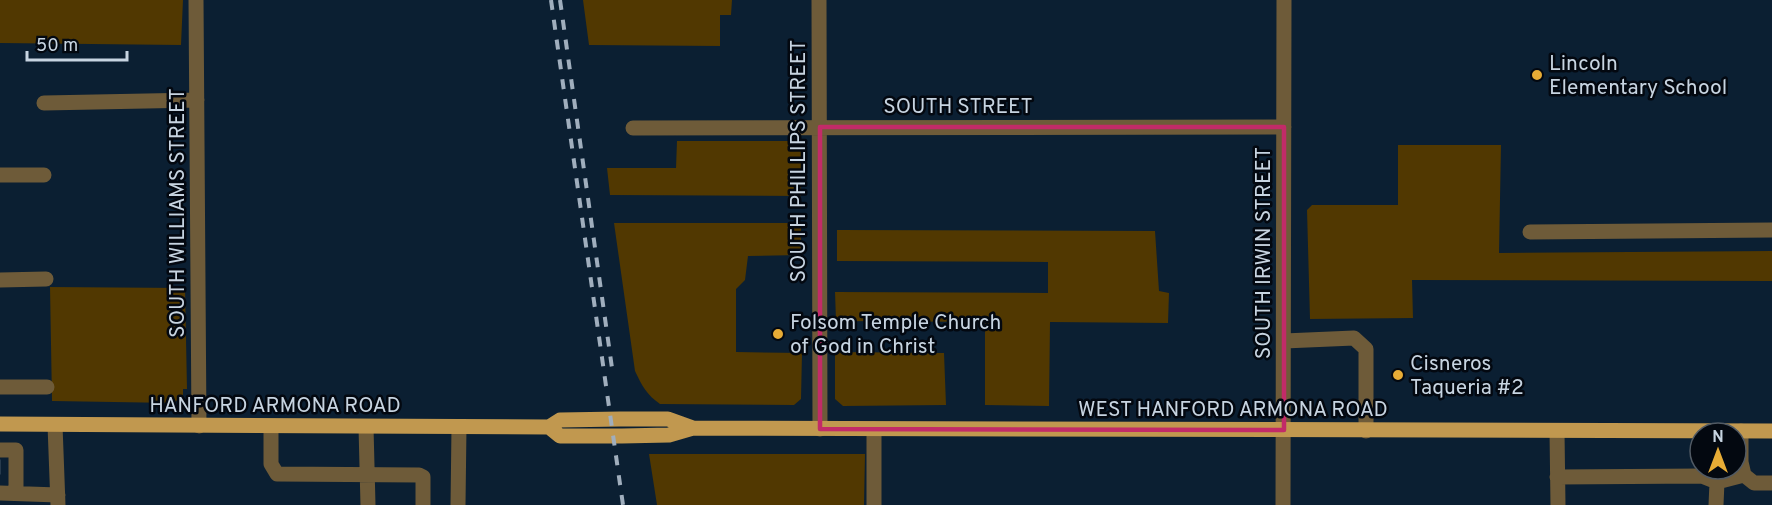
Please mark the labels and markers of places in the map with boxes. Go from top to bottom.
place label: Lincoln Elementary School [1549,51,1727,102]
marker: Lincoln Elementary School [1530,68,1544,82]
place label: Folsom Temple Church of God in Christ [790,310,1001,361]
marker: Folsom Temple Church of God in Christ [771,327,785,341]
place label: Cisneros Taqueria #2 [1410,351,1524,402]
marker: Cisneros Taqueria #2 [1391,368,1405,382]

